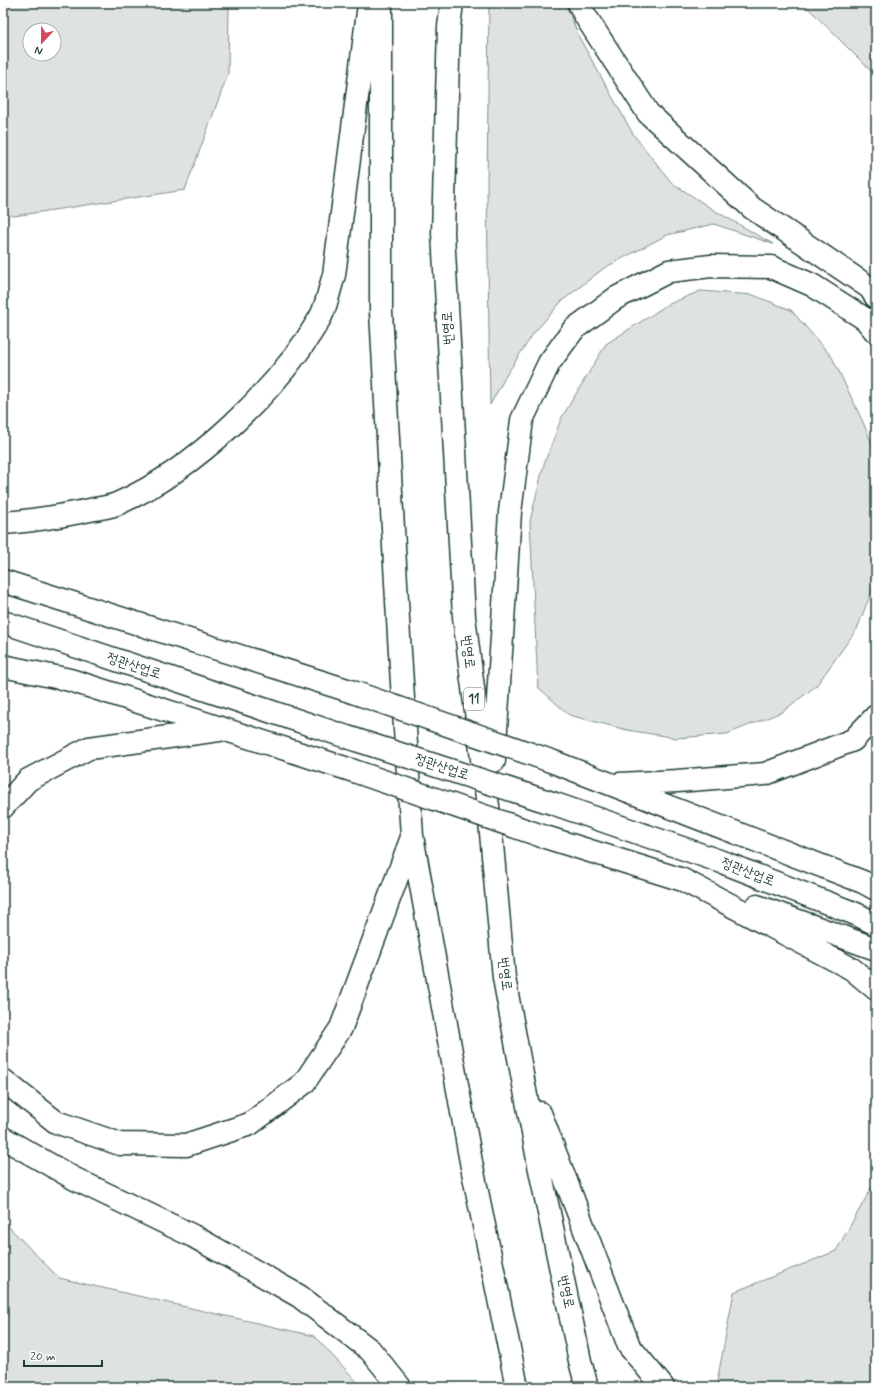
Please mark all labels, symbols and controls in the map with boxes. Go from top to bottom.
north arrow [22,22,62,62]
text: N [33,42,45,58]
street label: 번영로 [438,311,458,345]
street label: 번영로 [457,634,479,670]
street label: 정관산업로 [104,649,164,683]
road number: 11 [464,688,484,710]
street label: 정관산업로 [412,750,472,784]
street label: 정관산업로 [718,854,778,890]
street label: 번영로 [494,956,516,992]
street label: 번영로 [554,1274,578,1310]
scale bar [24,1342,102,1368]
text: 20 m [30,1349,56,1365]

